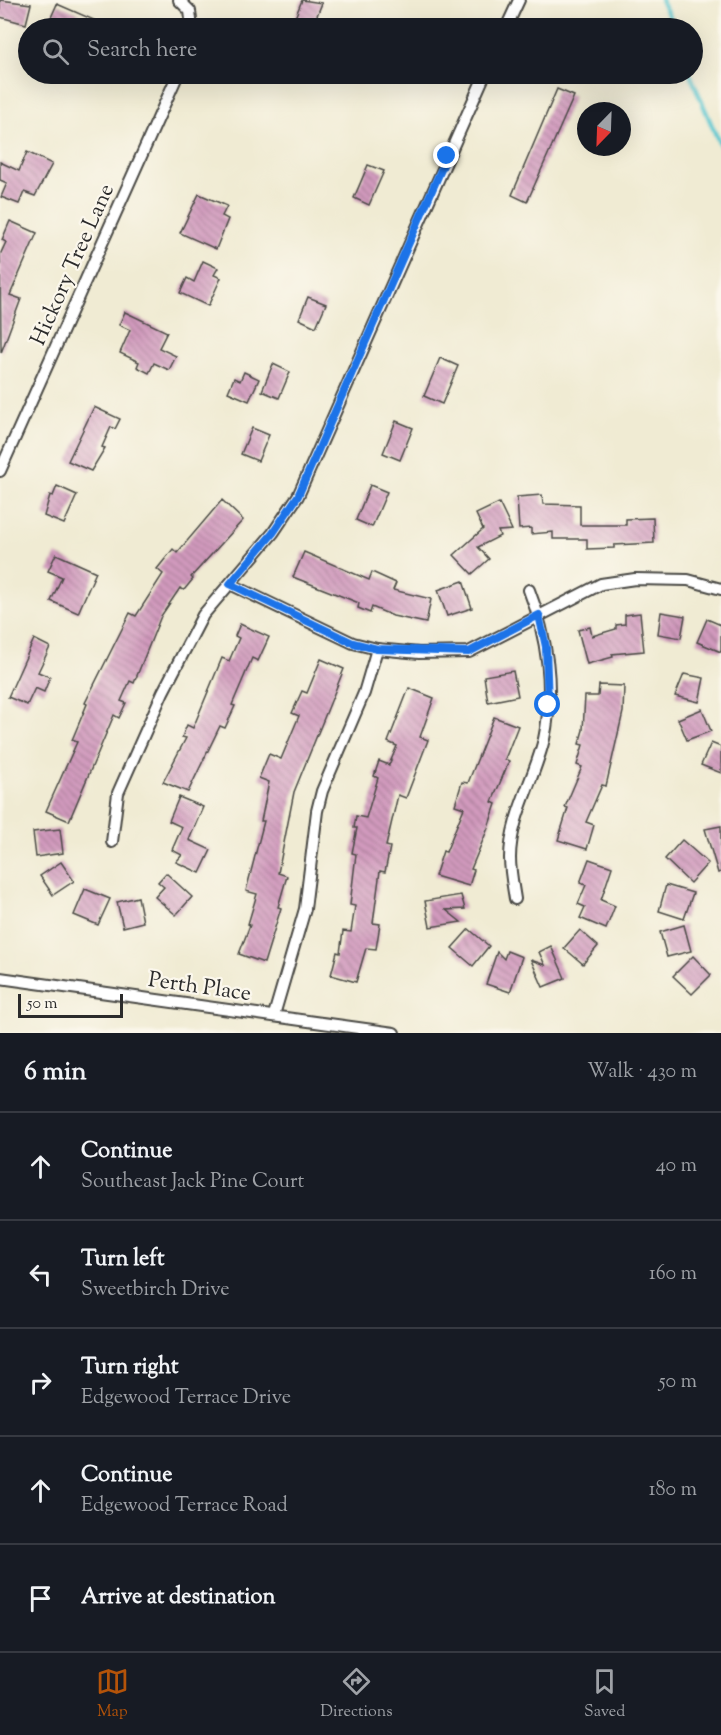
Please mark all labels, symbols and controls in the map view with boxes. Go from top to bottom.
search box [18,18,703,84]
icon: search [39,35,72,68]
text: Search here [87,35,197,67]
north arrow [577,102,631,156]
route end [433,142,459,168]
street label: Hickory Tree Lane [24,179,124,351]
route start [534,691,560,717]
street label: Perth Place [146,965,253,1011]
scale bar [18,991,123,1019]
text: 50 m [27,993,58,1016]
text: 6 min [24,1054,87,1091]
text: Walk · 430 m [587,1058,697,1087]
text: Continue [81,1136,172,1168]
icon: ahead [24,1150,57,1183]
text: 40 m [656,1152,697,1181]
text: Southeast Jack Pine Court [81,1168,304,1197]
text: Turn left [81,1244,164,1276]
icon: left [24,1258,57,1291]
text: 160 m [649,1260,697,1289]
text: Sweetbirch Drive [81,1276,230,1305]
text: Turn right [81,1352,178,1384]
icon: right [24,1366,57,1399]
text: 50 m [659,1368,697,1397]
text: Edgewood Terrace Drive [81,1384,291,1413]
text: Continue [81,1460,172,1492]
icon: ahead [24,1474,57,1507]
text: 180 m [649,1476,697,1505]
text: Edgewood Terrace Road [81,1492,288,1521]
icon: arrive [24,1582,57,1615]
text: Arrive at destination [81,1582,276,1614]
tab: Map [96,1665,129,1724]
tab: Directions [320,1665,393,1724]
tab: Saved [584,1665,625,1724]

